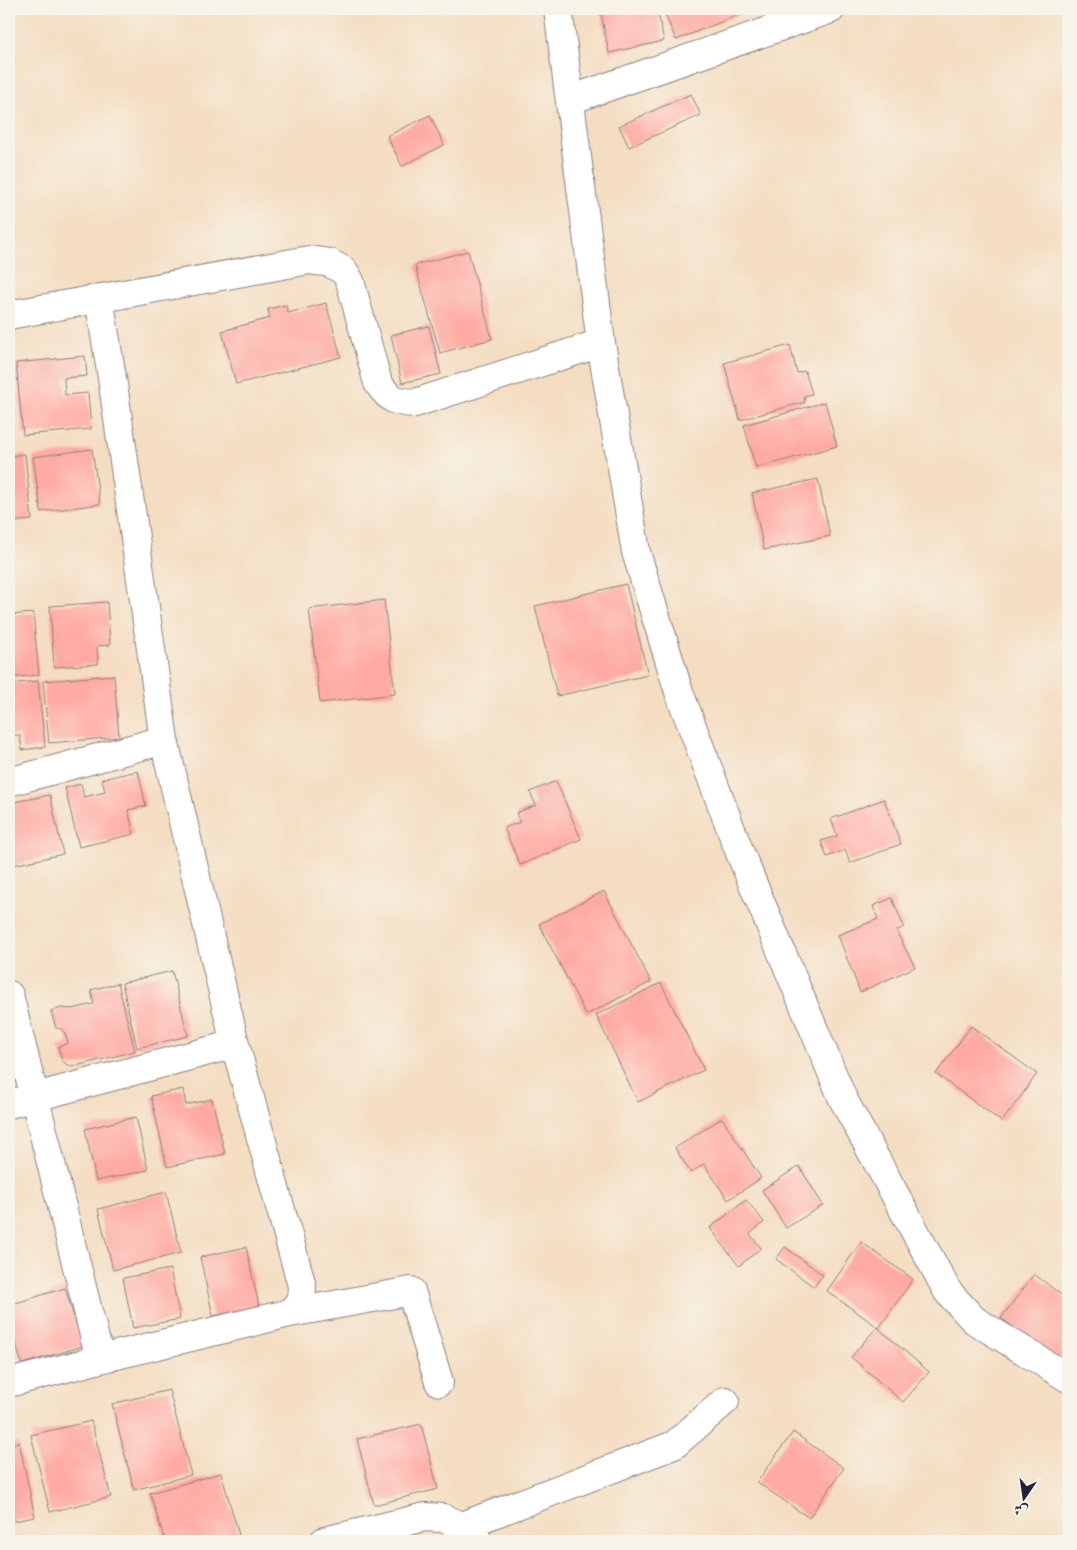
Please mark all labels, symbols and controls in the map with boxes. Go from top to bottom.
north arrow [1000,1472,1050,1522]
text: ش [1012,1500,1030,1521]

